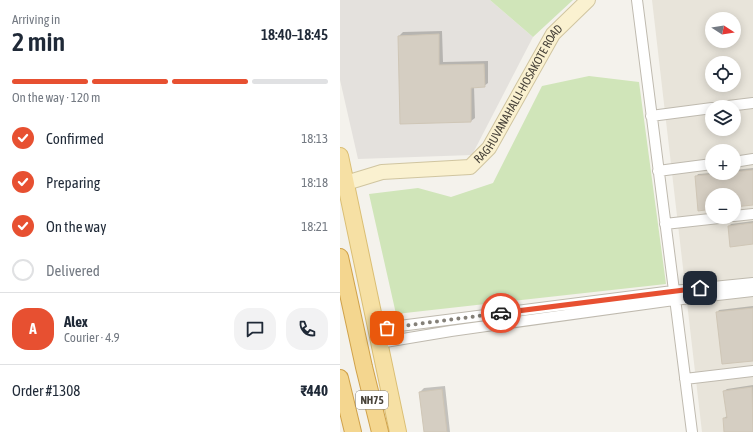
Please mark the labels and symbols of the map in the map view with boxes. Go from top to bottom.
north arrow [705,12,741,48]
street label: RAGHUVANAHALLI-HOSAKOTE ROAD [471,21,566,166]
pin [683,271,717,305]
courier [481,293,521,333]
pin [370,311,404,345]
road number: NH75 [356,391,388,409]

